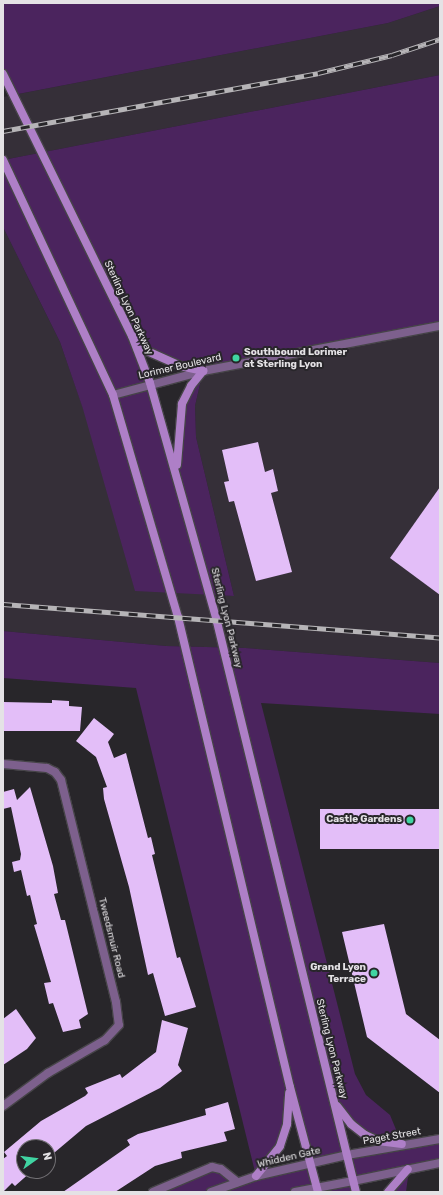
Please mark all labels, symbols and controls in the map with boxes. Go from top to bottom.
street label: Sterling Lyon Parkway [101,259,155,357]
place label: Southbound Lorimer at Sterling Lyon [244,346,347,370]
street label: Lorimer Boulevard [137,352,223,382]
marker: Southbound Lorimer at Sterling Lyon [231,353,241,363]
street label: Sterling Lyon Parkway [208,567,244,669]
place label: Castle Gardens [326,814,402,826]
marker: Castle Gardens [405,815,415,825]
street label: Tweedsmuir Road [95,897,127,979]
place label: Grand Lyon Terrace [310,961,366,984]
marker: Grand Lyon Terrace [369,968,379,978]
street label: Sterling Lyon Parkway [313,998,349,1100]
street label: Paget Street [362,1126,422,1148]
north arrow [16,1139,56,1179]
street label: Whidden Gate [256,1145,322,1171]
text: N [40,1151,54,1162]

